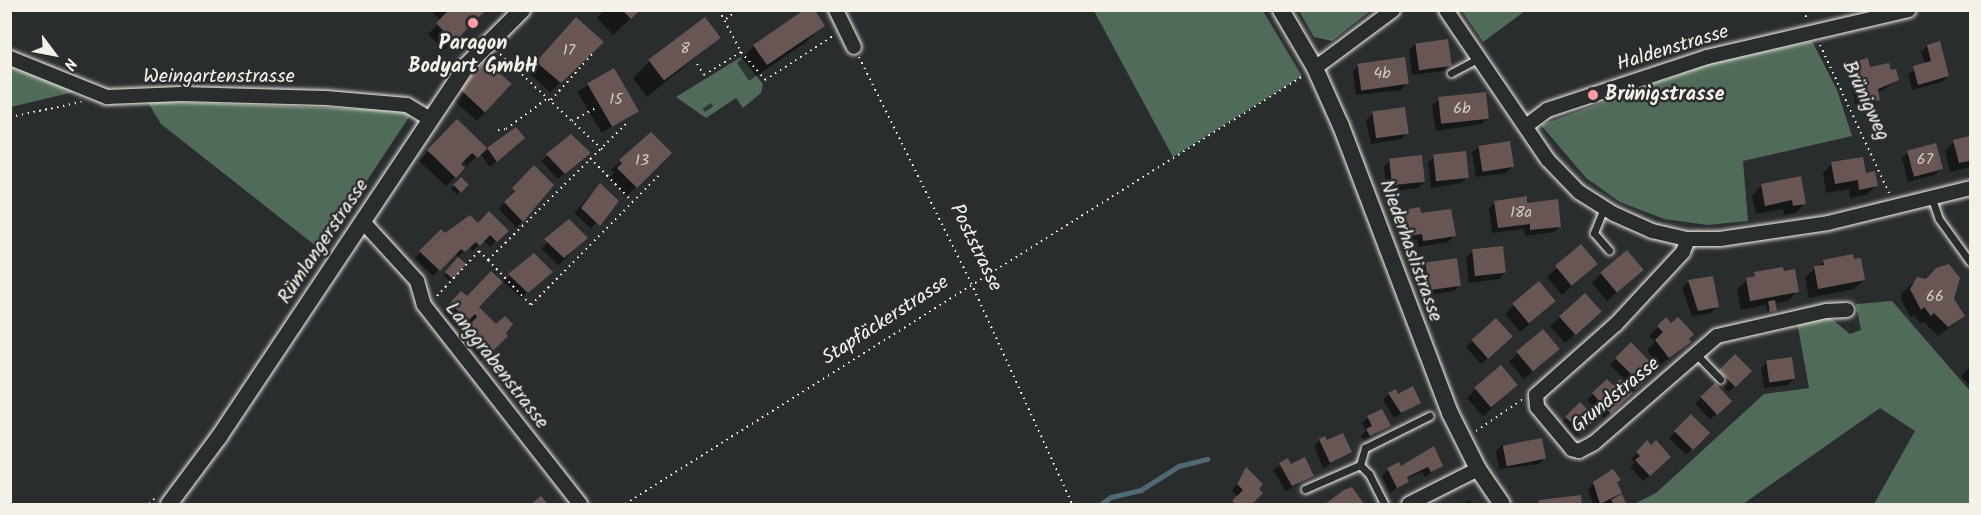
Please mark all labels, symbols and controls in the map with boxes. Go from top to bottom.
marker: Paragon Bodyart GmbH [466,16,480,30]
street label: Haldenstrasse [1614,21,1732,77]
north arrow [24,24,84,84]
place label: Paragon Bodyart GmbH [408,33,538,80]
house number: 8 [680,39,690,59]
house number: 17 [563,41,575,61]
text: N [56,53,83,75]
street label: Brünigweg [1836,57,1894,145]
house number: 4b [1373,64,1391,84]
street label: Weingartenstrasse [143,65,295,89]
place label: Brünigstrasse [1605,83,1724,107]
marker: Brünigstrasse [1586,88,1600,102]
house number: 15 [609,90,623,110]
house number: 6b [1453,99,1471,119]
house number: 67 [1917,150,1933,170]
house number: 13 [635,151,649,171]
street label: Rümlangerstrasse [273,175,375,309]
street label: Niederhaslistrasse [1373,177,1447,325]
street label: Poststrasse [944,200,1006,296]
house number: 18a [1510,203,1532,223]
street label: Stapfäckerstrasse [818,271,954,371]
house number: 66 [1926,287,1944,307]
street label: Langgrabenstrasse [439,298,553,434]
street label: Grundstrasse [1567,353,1665,439]

